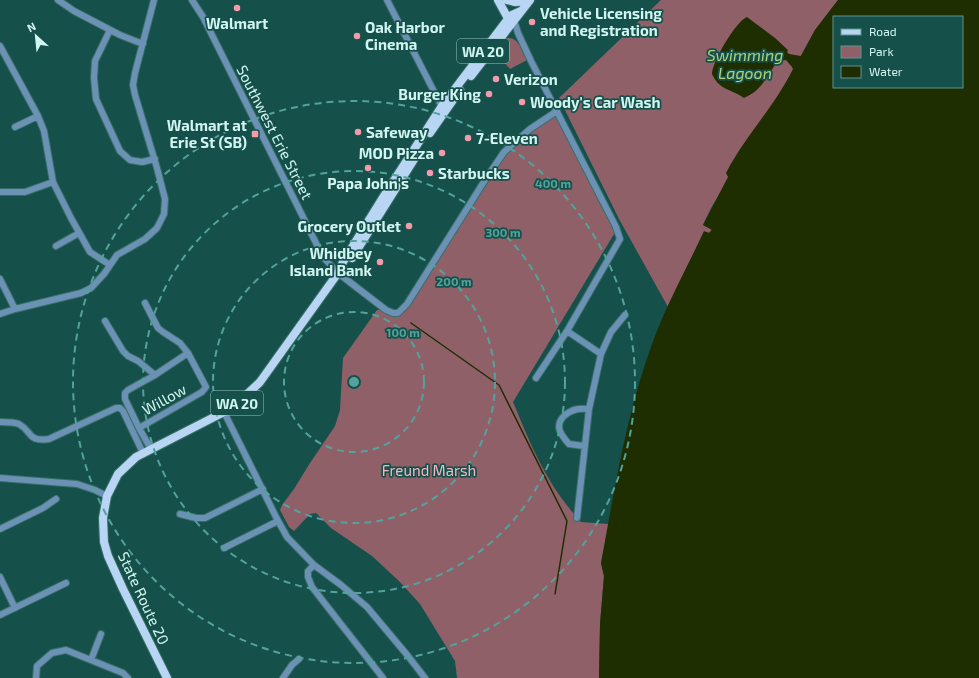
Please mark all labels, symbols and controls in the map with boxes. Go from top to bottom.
marker: Walmart [232,3,242,13]
place label: Vehicle Licensing and Registration [540,4,662,39]
place label: Walmart [206,14,268,32]
north arrow [16,16,56,56]
legend [833,16,963,88]
marker: Vehicle Licensing and Registration [527,17,537,27]
place label: Oak Harbor Cinema [365,18,446,53]
text: N [25,19,38,34]
text: Road [869,24,897,38]
marker: Oak Harbor Cinema [352,31,362,41]
road number: WA 20 [457,39,509,63]
text: Park [869,44,894,58]
water label: Swimming Lagoon [707,45,783,82]
street label: Southwest Erie Street [233,62,317,202]
text: Water [869,64,903,78]
place label: Verizon [504,70,558,88]
marker: Verizon [491,74,501,84]
place label: Burger King [398,85,481,103]
marker: Burger King [484,89,494,99]
place label: Woody's Car Wash [530,93,661,112]
marker: Woody's Car Wash [517,97,527,107]
place label: Walmart at Erie St (SB) [167,116,247,151]
place label: Safeway [366,123,428,142]
marker: Safeway [353,127,363,137]
marker: Walmart at Erie St (SB) [250,129,260,139]
place label: 7-Eleven [476,129,538,147]
marker: 7-Eleven [463,133,473,143]
place label: MOD Pizza [359,144,434,162]
marker: MOD Pizza [437,148,447,158]
marker: Papa John's [363,163,373,173]
place label: Starbucks [438,164,510,182]
marker: Starbucks [425,168,435,178]
place label: Papa John's [327,174,409,192]
text: 400 m [535,176,571,190]
place label: Grocery Outlet [297,217,401,236]
marker: Grocery Outlet [404,221,414,231]
text: 300 m [485,225,521,239]
place label: Whidbey Island Bank [289,244,373,279]
marker: Whidbey Island Bank [375,257,385,267]
text: 200 m [436,274,472,288]
text: 100 m [386,325,420,339]
centre of rings [347,375,361,389]
street label: Willow [139,380,189,418]
road number: WA 20 [211,391,263,415]
park label: Freund Marsh [382,461,476,479]
street label: State Route 20 [115,549,173,647]

